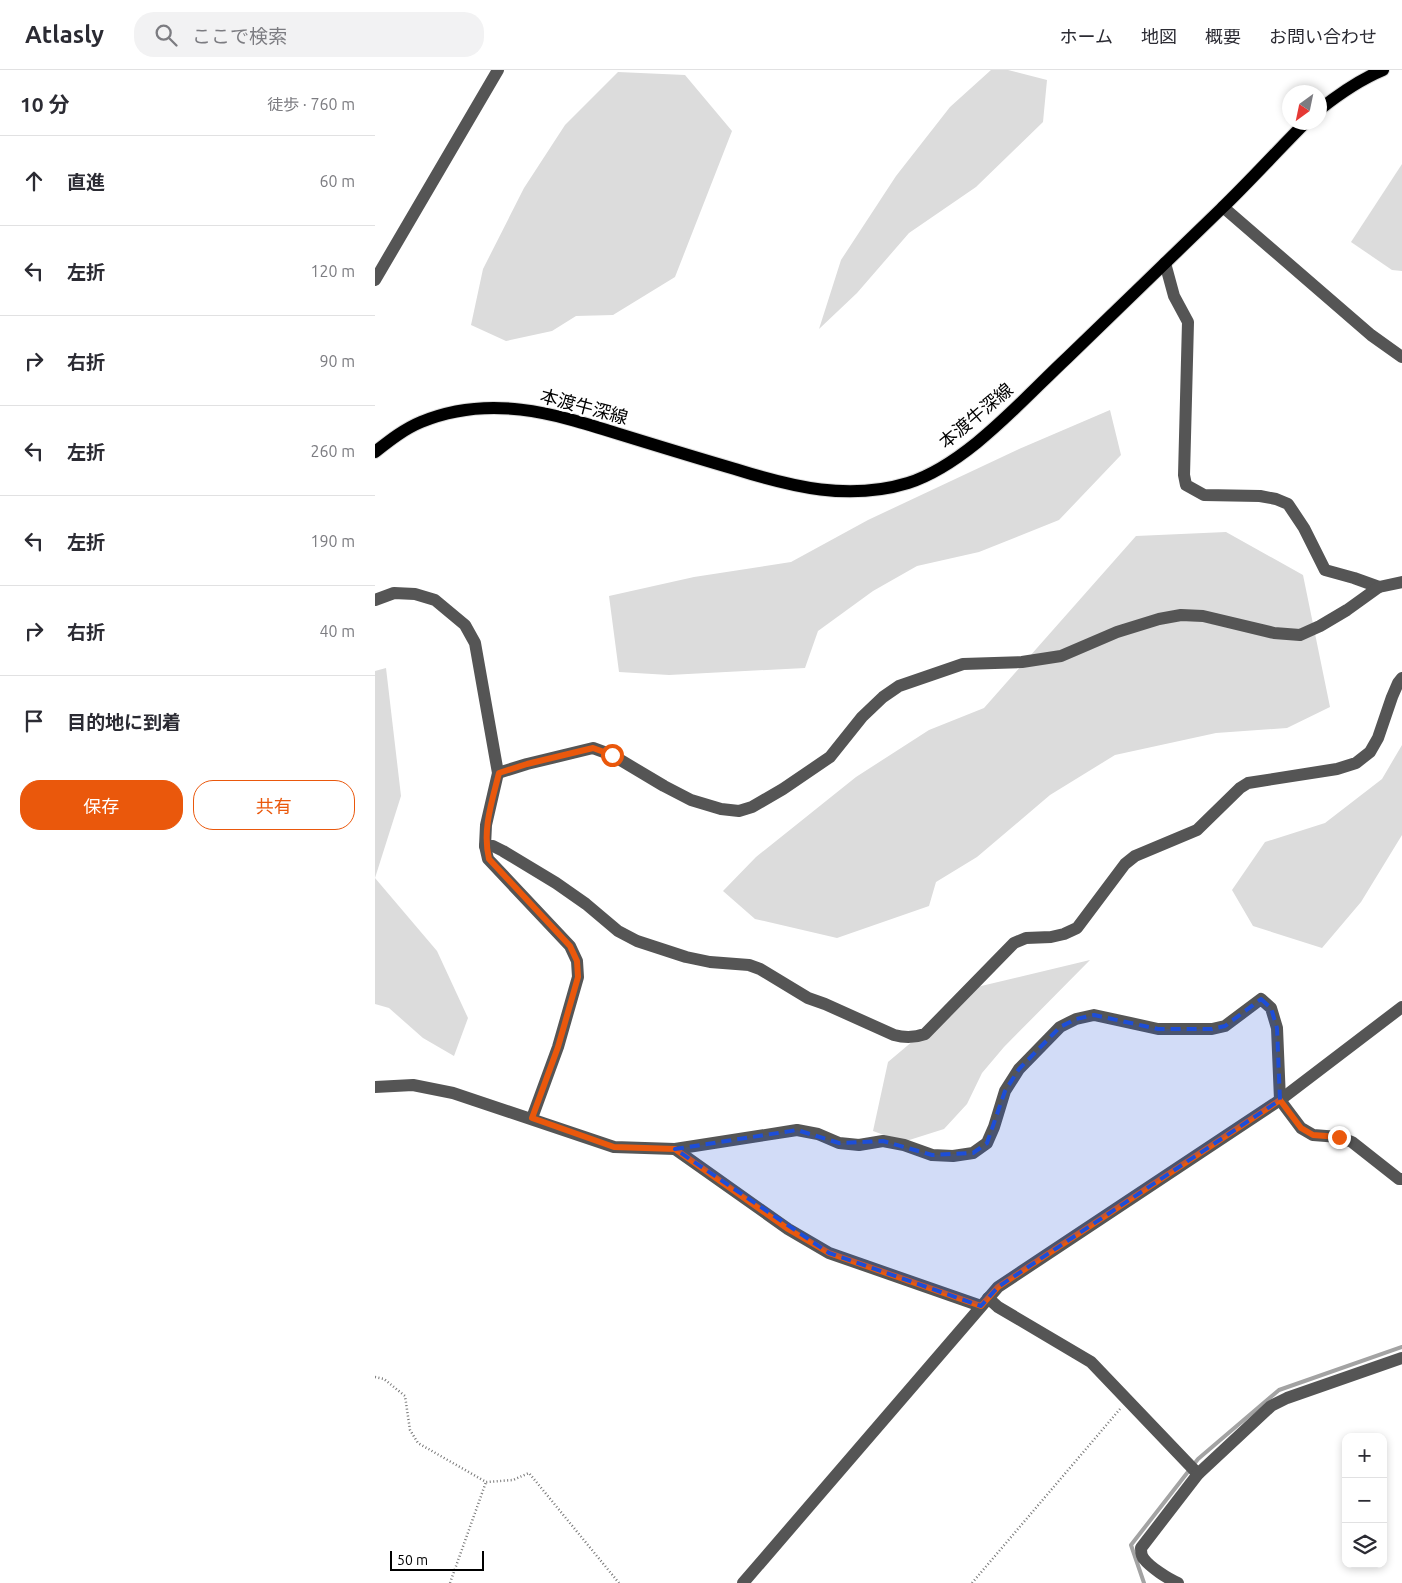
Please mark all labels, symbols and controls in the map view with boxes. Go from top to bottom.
search box [134,12,484,57]
text: Atlasly [25,21,104,48]
icon: search [152,21,180,49]
text: ここで検索 [192,25,287,47]
text: ホーム [1060,26,1113,46]
text: 地図 [1141,26,1177,46]
text: 概要 [1205,26,1241,46]
text: お問い合わせ [1269,26,1377,46]
north arrow [1282,85,1327,130]
text: 10 分 [20,92,70,116]
text: 徒歩 · 760 m [267,95,355,113]
icon: ahead [20,167,48,195]
text: 直進 [67,171,105,193]
text: 60 m [319,172,355,190]
icon: left [20,257,48,285]
text: 左折 [67,261,105,283]
text: 120 m [310,262,355,280]
icon: right [20,347,48,375]
text: 右折 [67,351,105,373]
text: 90 m [319,352,355,370]
street label: 本渡牛深線 [934,379,1016,452]
street label: 本渡牛深線 [538,385,630,427]
icon: left [20,437,48,465]
text: 左折 [67,441,105,463]
text: 260 m [310,442,355,460]
icon: left [20,527,48,555]
text: 左折 [67,531,105,553]
text: 190 m [310,532,355,550]
icon: right [20,617,48,645]
text: 右折 [67,621,105,643]
text: 40 m [319,622,355,640]
icon: arrive [20,707,48,735]
text: 目的地に到着 [67,711,181,733]
route start [601,744,624,767]
button: 保存 [20,780,183,830]
button: 共有 [193,780,355,830]
route end [1328,1126,1351,1149]
map controls [1342,1433,1387,1568]
button: + [1342,1433,1387,1478]
button: − [1342,1478,1387,1523]
button: layers [1342,1523,1387,1568]
scale bar [390,1548,484,1571]
text: 50 m [397,1552,428,1568]

